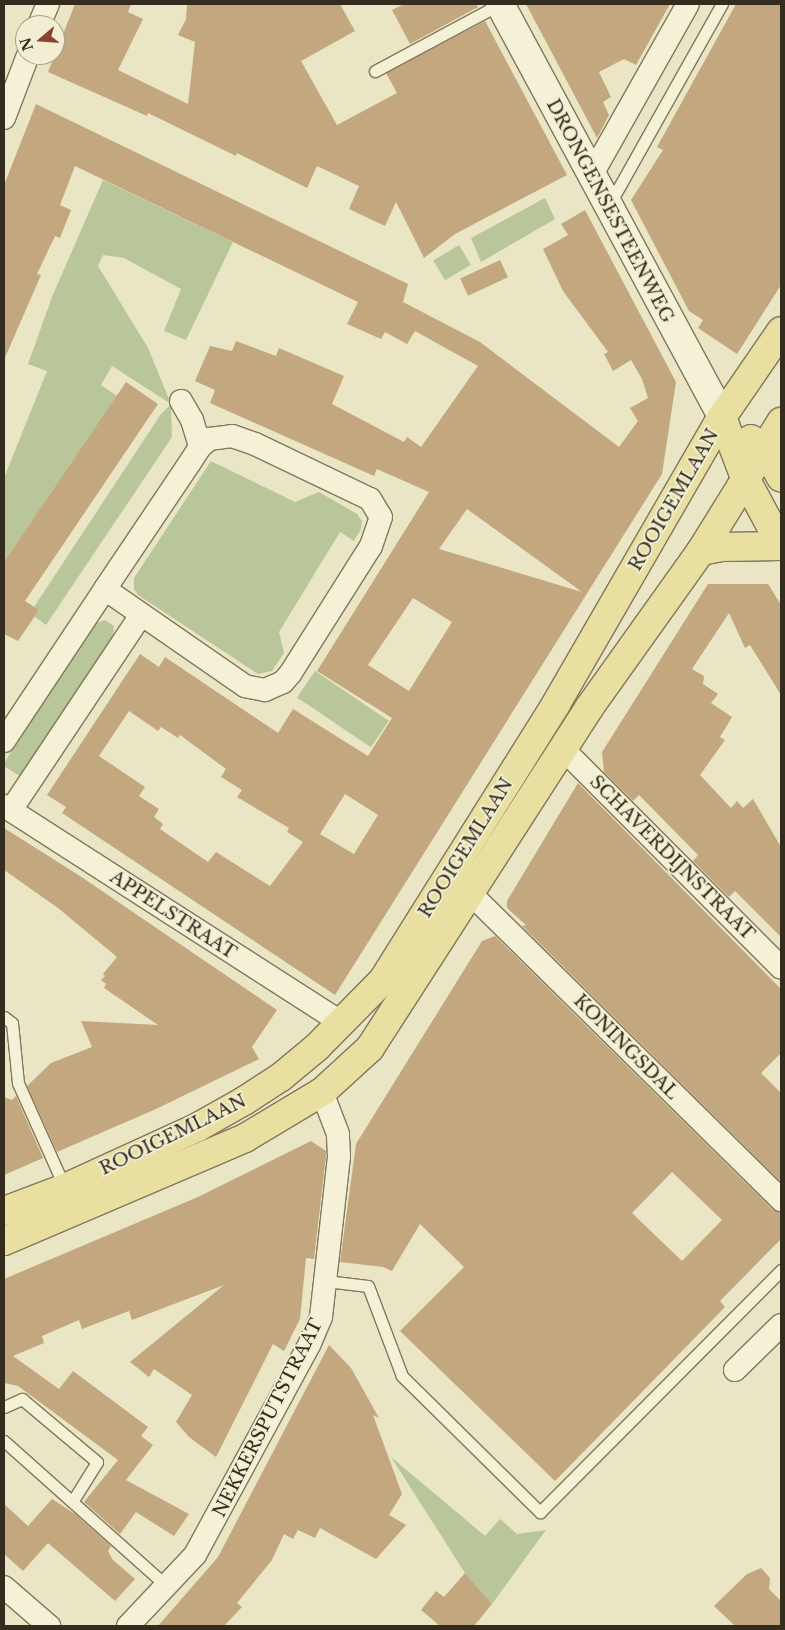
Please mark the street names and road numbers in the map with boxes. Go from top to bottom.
street label: DRONGENSESTEENWEG [542,96,678,326]
street label: ROOIGEMLAAN [625,425,723,575]
street label: SCHAVERDIJNSTRAAT [585,771,759,945]
street label: ROOIGEMLAAN [414,774,518,922]
street label: APPELSTRAAT [106,866,240,964]
street label: KONINGSDAL [569,990,683,1104]
street label: ROOIGEMLAAN [96,1090,250,1180]
street label: NEKKERSPUTSTRAAT [209,1315,327,1521]

